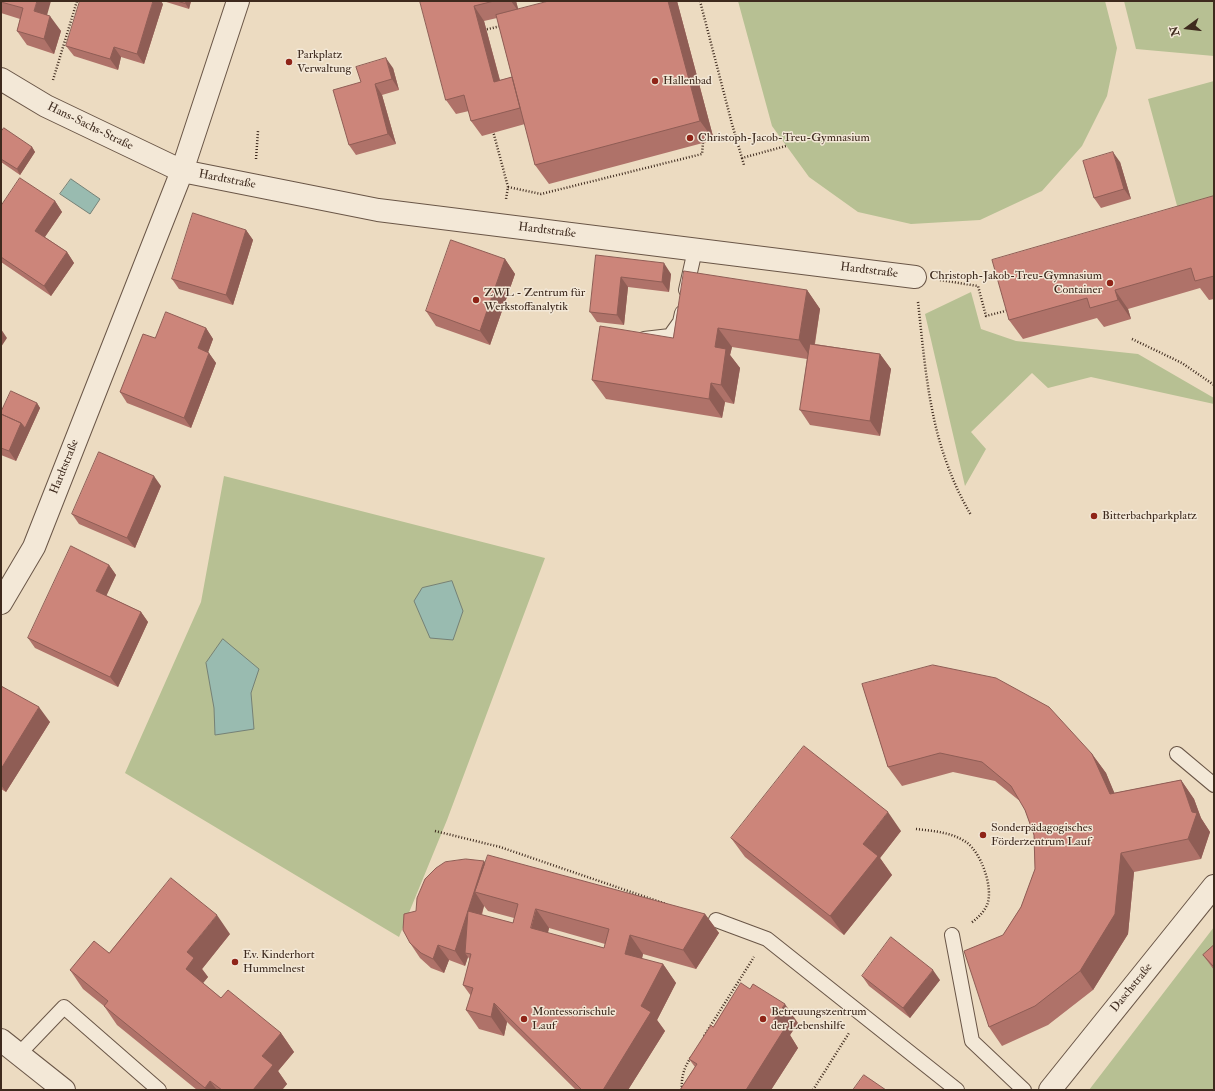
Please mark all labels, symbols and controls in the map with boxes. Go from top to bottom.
north arrow [1167,8,1207,48]
text: N [1167,25,1182,38]
place label: Parkplatz Verwaltung [297,48,351,76]
marker: Parkplatz Verwaltung [284,57,294,67]
place label: Hallenbad [663,74,712,88]
marker: Hallenbad [650,76,660,86]
street label: Hans-Sachs-Straße [45,100,135,154]
place label: Christoph-Jacob-Treu-Gymnasium [698,131,870,145]
marker: Christoph-Jacob-Treu-Gymnasium [685,133,695,143]
street label: Hardtstraße [197,167,257,193]
street label: Hardtstraße [517,220,577,242]
street label: Hardtstraße [839,260,899,282]
place label: Christoph-Jakob-Treu-Gymnasium Container [929,269,1102,297]
marker: Christoph-Jakob-Treu-Gymnasium Container [1105,278,1115,288]
place label: ZWL - Zentrum für Werkstoffanalytik [484,286,585,314]
marker: ZWL - Zentrum für Werkstoffanalytik [471,295,481,305]
street label: Hardtstraße [47,437,83,497]
place label: Bitterbachparkplatz [1102,509,1197,523]
marker: Bitterbachparkplatz [1089,511,1099,521]
place label: Sonderpädagogisches Förderzentrum Lauf [991,821,1092,849]
marker: Sonderpädagogisches Förderzentrum Lauf [978,830,988,840]
place label: Ev. Kinderhort Hummelnest [243,948,315,976]
marker: Ev. Kinderhort Hummelnest [230,957,240,967]
street label: Daschstraße [1108,961,1156,1015]
place label: Montessorischule Lauf [532,1005,615,1033]
place label: Betreuungszentrum der Lebenshilfe [771,1005,867,1033]
marker: Montessorischule Lauf [519,1014,529,1024]
marker: Betreuungszentrum der Lebenshilfe [758,1014,768,1024]

